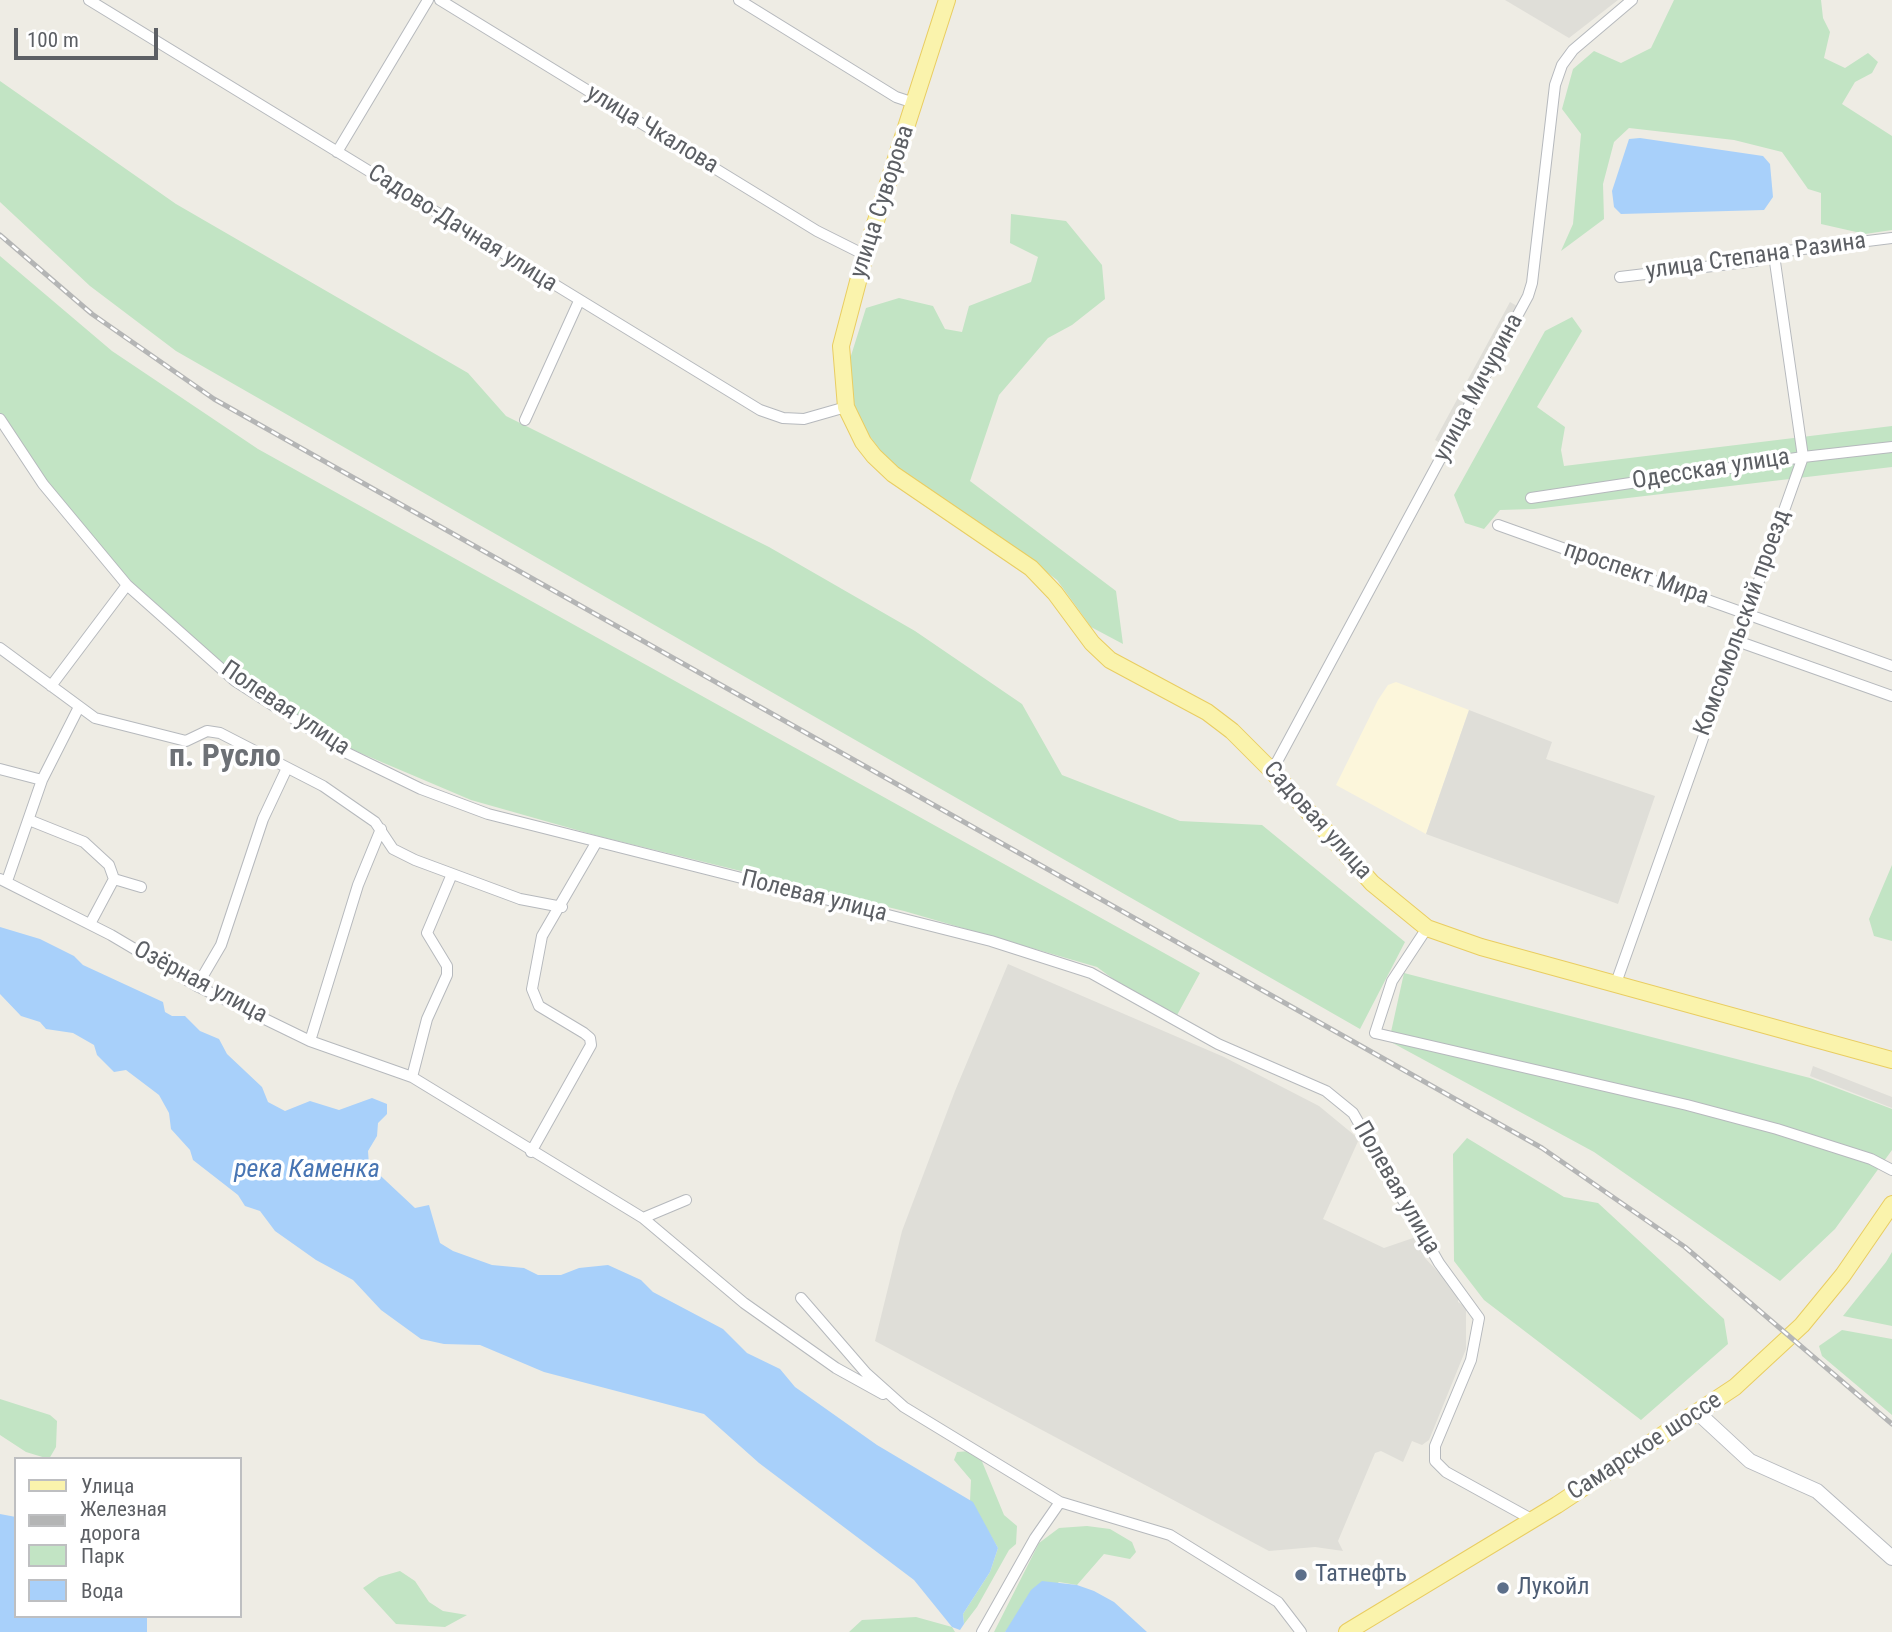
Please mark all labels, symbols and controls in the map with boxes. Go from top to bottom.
scale bar [18,14,161,58]
text: 100 m [27,28,79,52]
street label: улица Чкалова [581,79,723,181]
street label: улица Суворова [845,122,921,282]
street label: Садово-Дачная улица [362,159,562,299]
street label: улица Степана Разина [1644,227,1868,287]
street label: улица Мичурина [1428,309,1530,467]
street label: Одесская улица [1630,443,1792,497]
street label: Комсомольский проезд [1689,506,1797,740]
street label: проспект Мира [1560,536,1712,612]
street label: Полевая улица [215,655,355,763]
district label: п. Русло [169,739,281,777]
street label: Садовая улица [1257,756,1377,886]
street label: Полевая улица [738,865,890,929]
street label: Озёрная улица [128,936,272,1030]
street label: Полевая улица [1346,1116,1446,1260]
water label: река Каменка [234,1154,380,1186]
street label: Самарское шоссе [1563,1387,1727,1507]
legend [14,1457,242,1618]
text: Улица [81,1474,134,1498]
text: Железная дорога [80,1497,167,1545]
text: Парк [81,1544,125,1568]
place label: Татнефть [1315,1561,1407,1589]
marker: Татнефть [1293,1567,1309,1583]
place label: Лукойл [1517,1574,1590,1602]
text: Вода [81,1579,124,1603]
marker: Лукойл [1495,1580,1511,1596]

